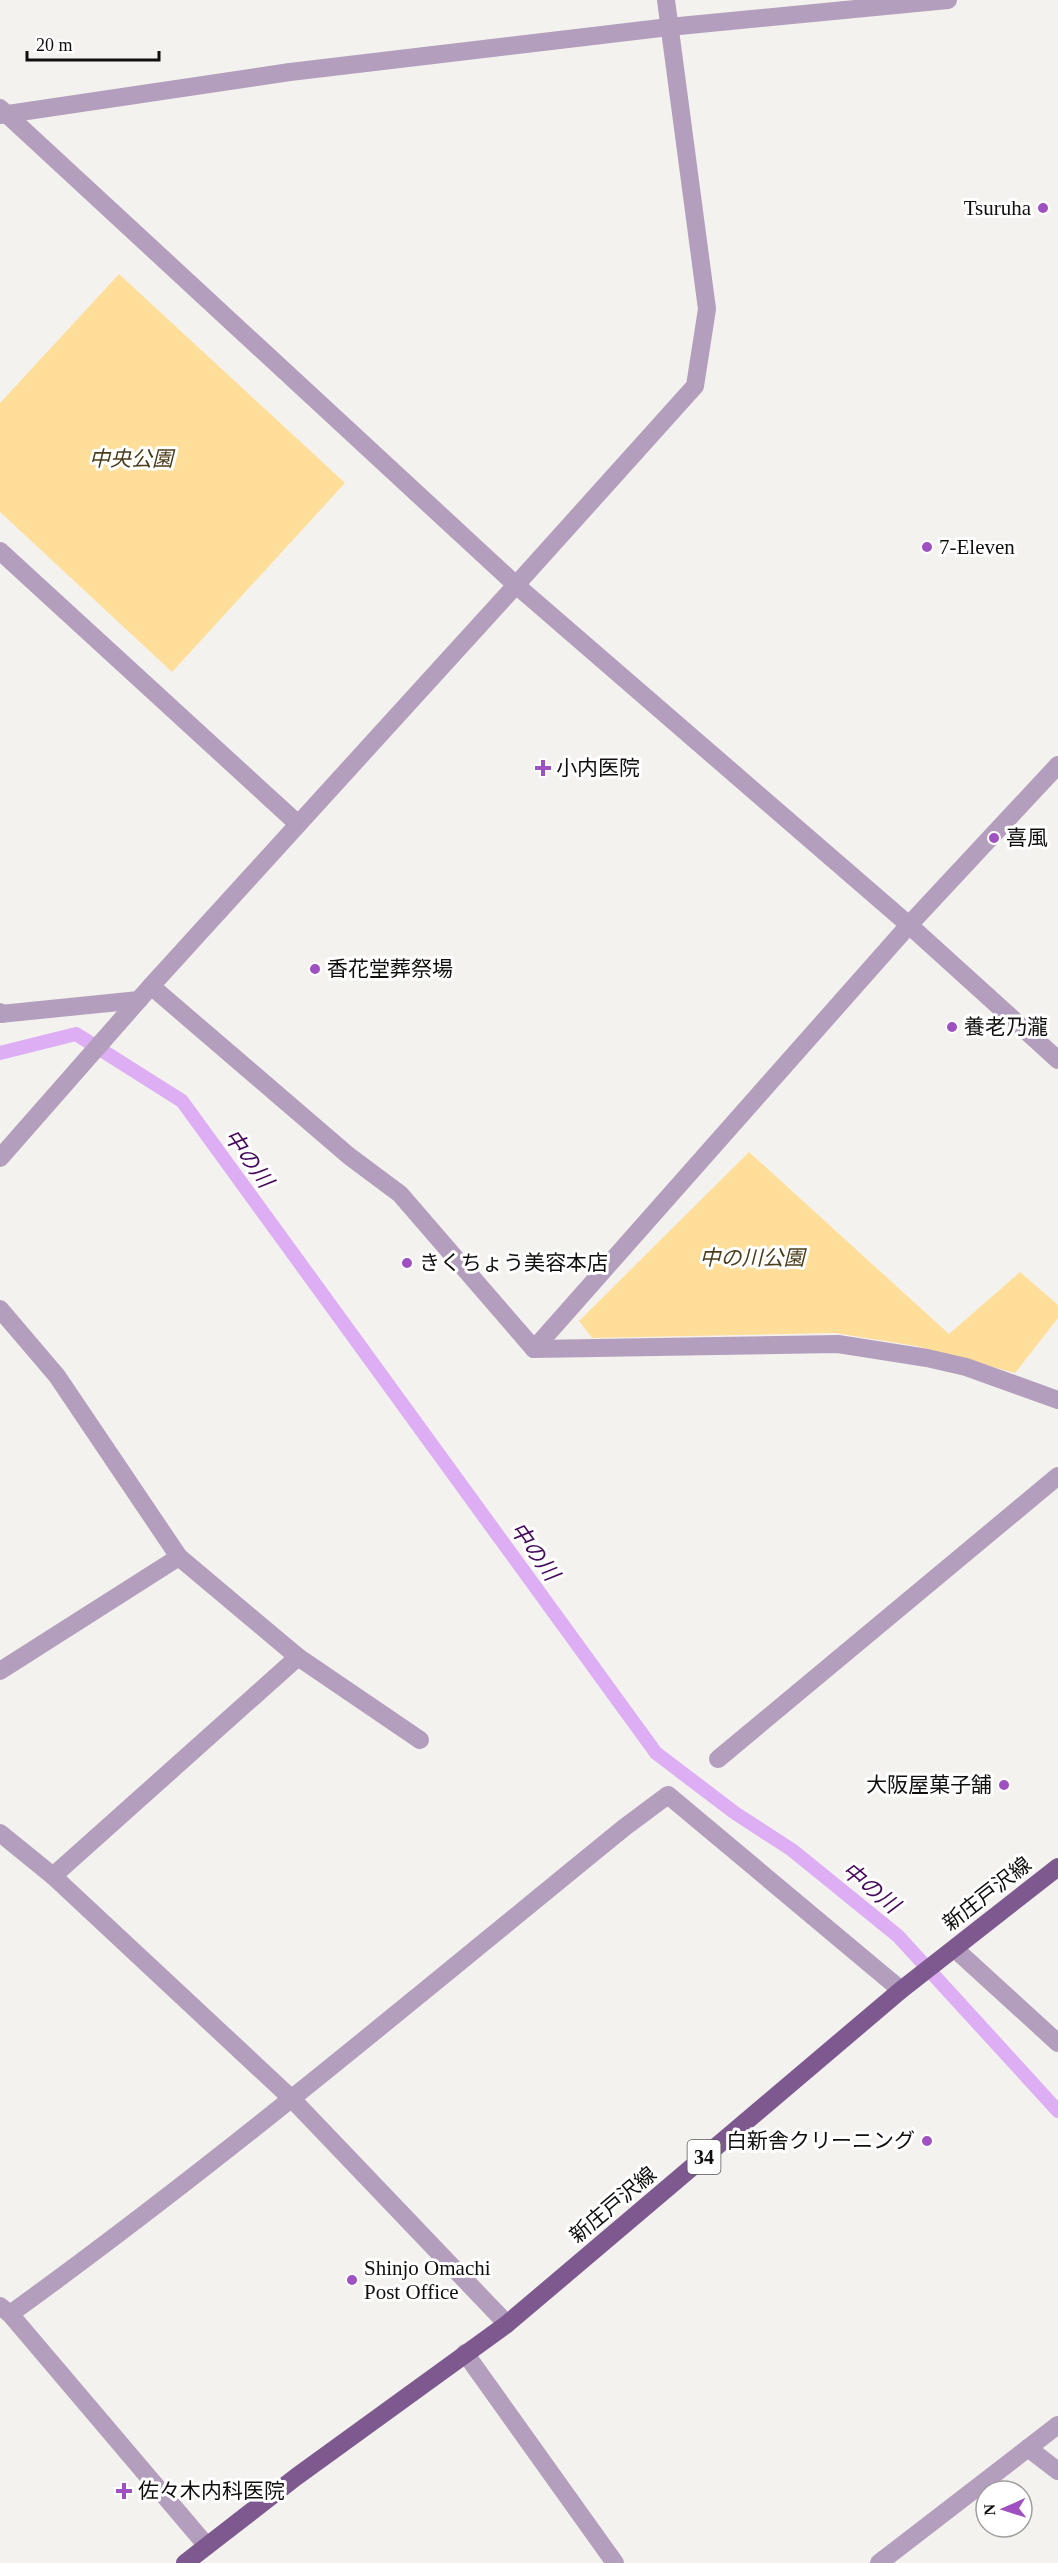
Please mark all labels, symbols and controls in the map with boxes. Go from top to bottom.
scale bar [27,24,159,62]
text: 20 m [36,35,73,55]
place label: Tsuruha [964,196,1032,220]
marker: Tsuruha [1036,201,1050,215]
park label: 中央公園 [89,447,176,471]
place label: 7-Eleven [939,535,1015,559]
marker: 7-Eleven [920,540,934,554]
place label: 小内医院 [556,756,640,780]
marker: 小内医院 [534,759,552,777]
place label: 喜風 [1006,826,1048,850]
marker: 喜風 [987,831,1001,845]
place label: 香花堂葬祭場 [327,957,453,981]
marker: 香花堂葬祭場 [308,962,322,976]
place label: 養老乃瀧 [964,1015,1048,1039]
marker: 養老乃瀧 [945,1020,959,1034]
water label: 中の川 [219,1124,279,1194]
park label: 中の川公園 [700,1246,807,1270]
place label: きくちょう美容本店 [419,1251,608,1275]
marker: きくちょう美容本店 [400,1256,414,1270]
water label: 中の川 [505,1517,565,1587]
place label: 大阪屋菓子舗 [866,1773,992,1797]
marker: 大阪屋菓子舗 [997,1778,1011,1792]
street label: 新庄戸沢線 [938,1852,1036,1936]
water label: 中の川 [837,1857,906,1919]
place label: 白新舎クリーニング [726,2129,915,2153]
marker: 白新舎クリーニング [920,2134,934,2148]
road number: 34 [688,2140,720,2174]
street label: 新庄戸沢線 [565,2162,661,2248]
place label: Shinjo Omachi Post Office [364,2256,491,2304]
marker: Shinjo Omachi Post Office [345,2273,359,2287]
place label: 佐々木内科医院 [138,2479,285,2503]
north arrow [974,2479,1034,2539]
marker: 佐々木内科医院 [115,2482,133,2500]
text: N [981,2503,998,2516]

